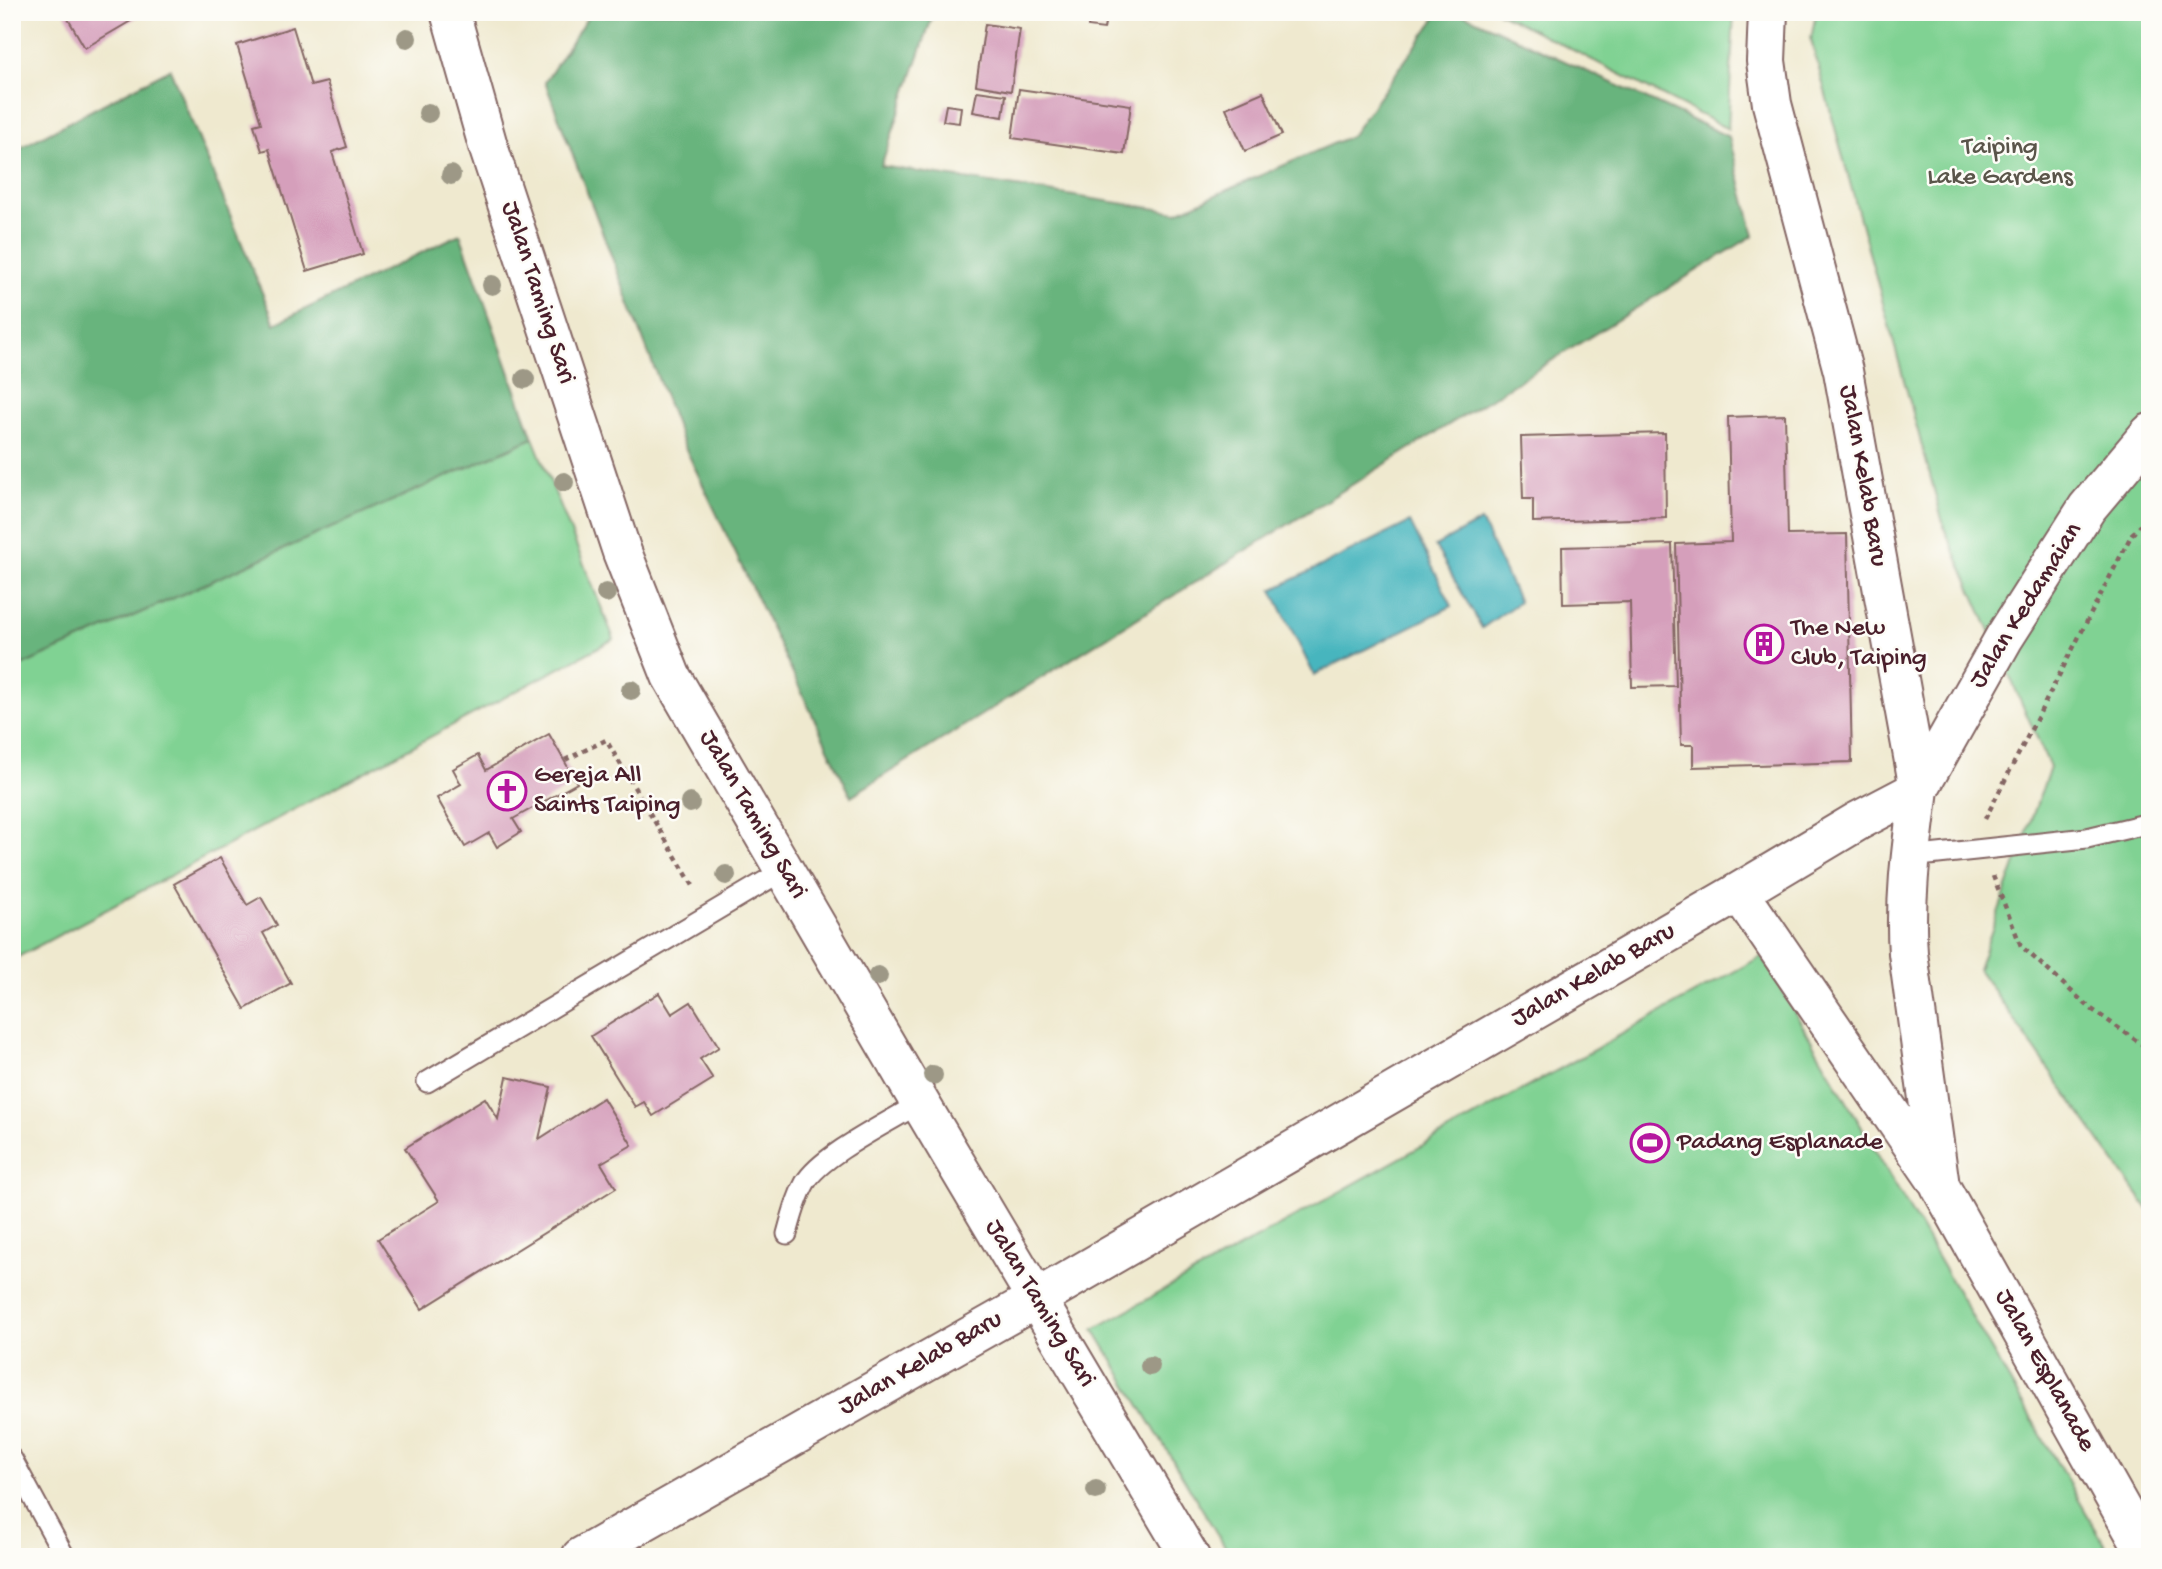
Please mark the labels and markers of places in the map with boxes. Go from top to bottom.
place label: The New Club, Taiping [1789,614,1927,675]
building icon: The New Club, Taiping [1743,623,1785,665]
place label: Gereja All Saints Taiping [534,761,680,822]
church icon: Gereja All Saints Taiping [486,770,528,812]
sports icon: Padang Esplanade [1629,1122,1671,1164]
place label: Padang Esplanade [1676,1128,1883,1159]

